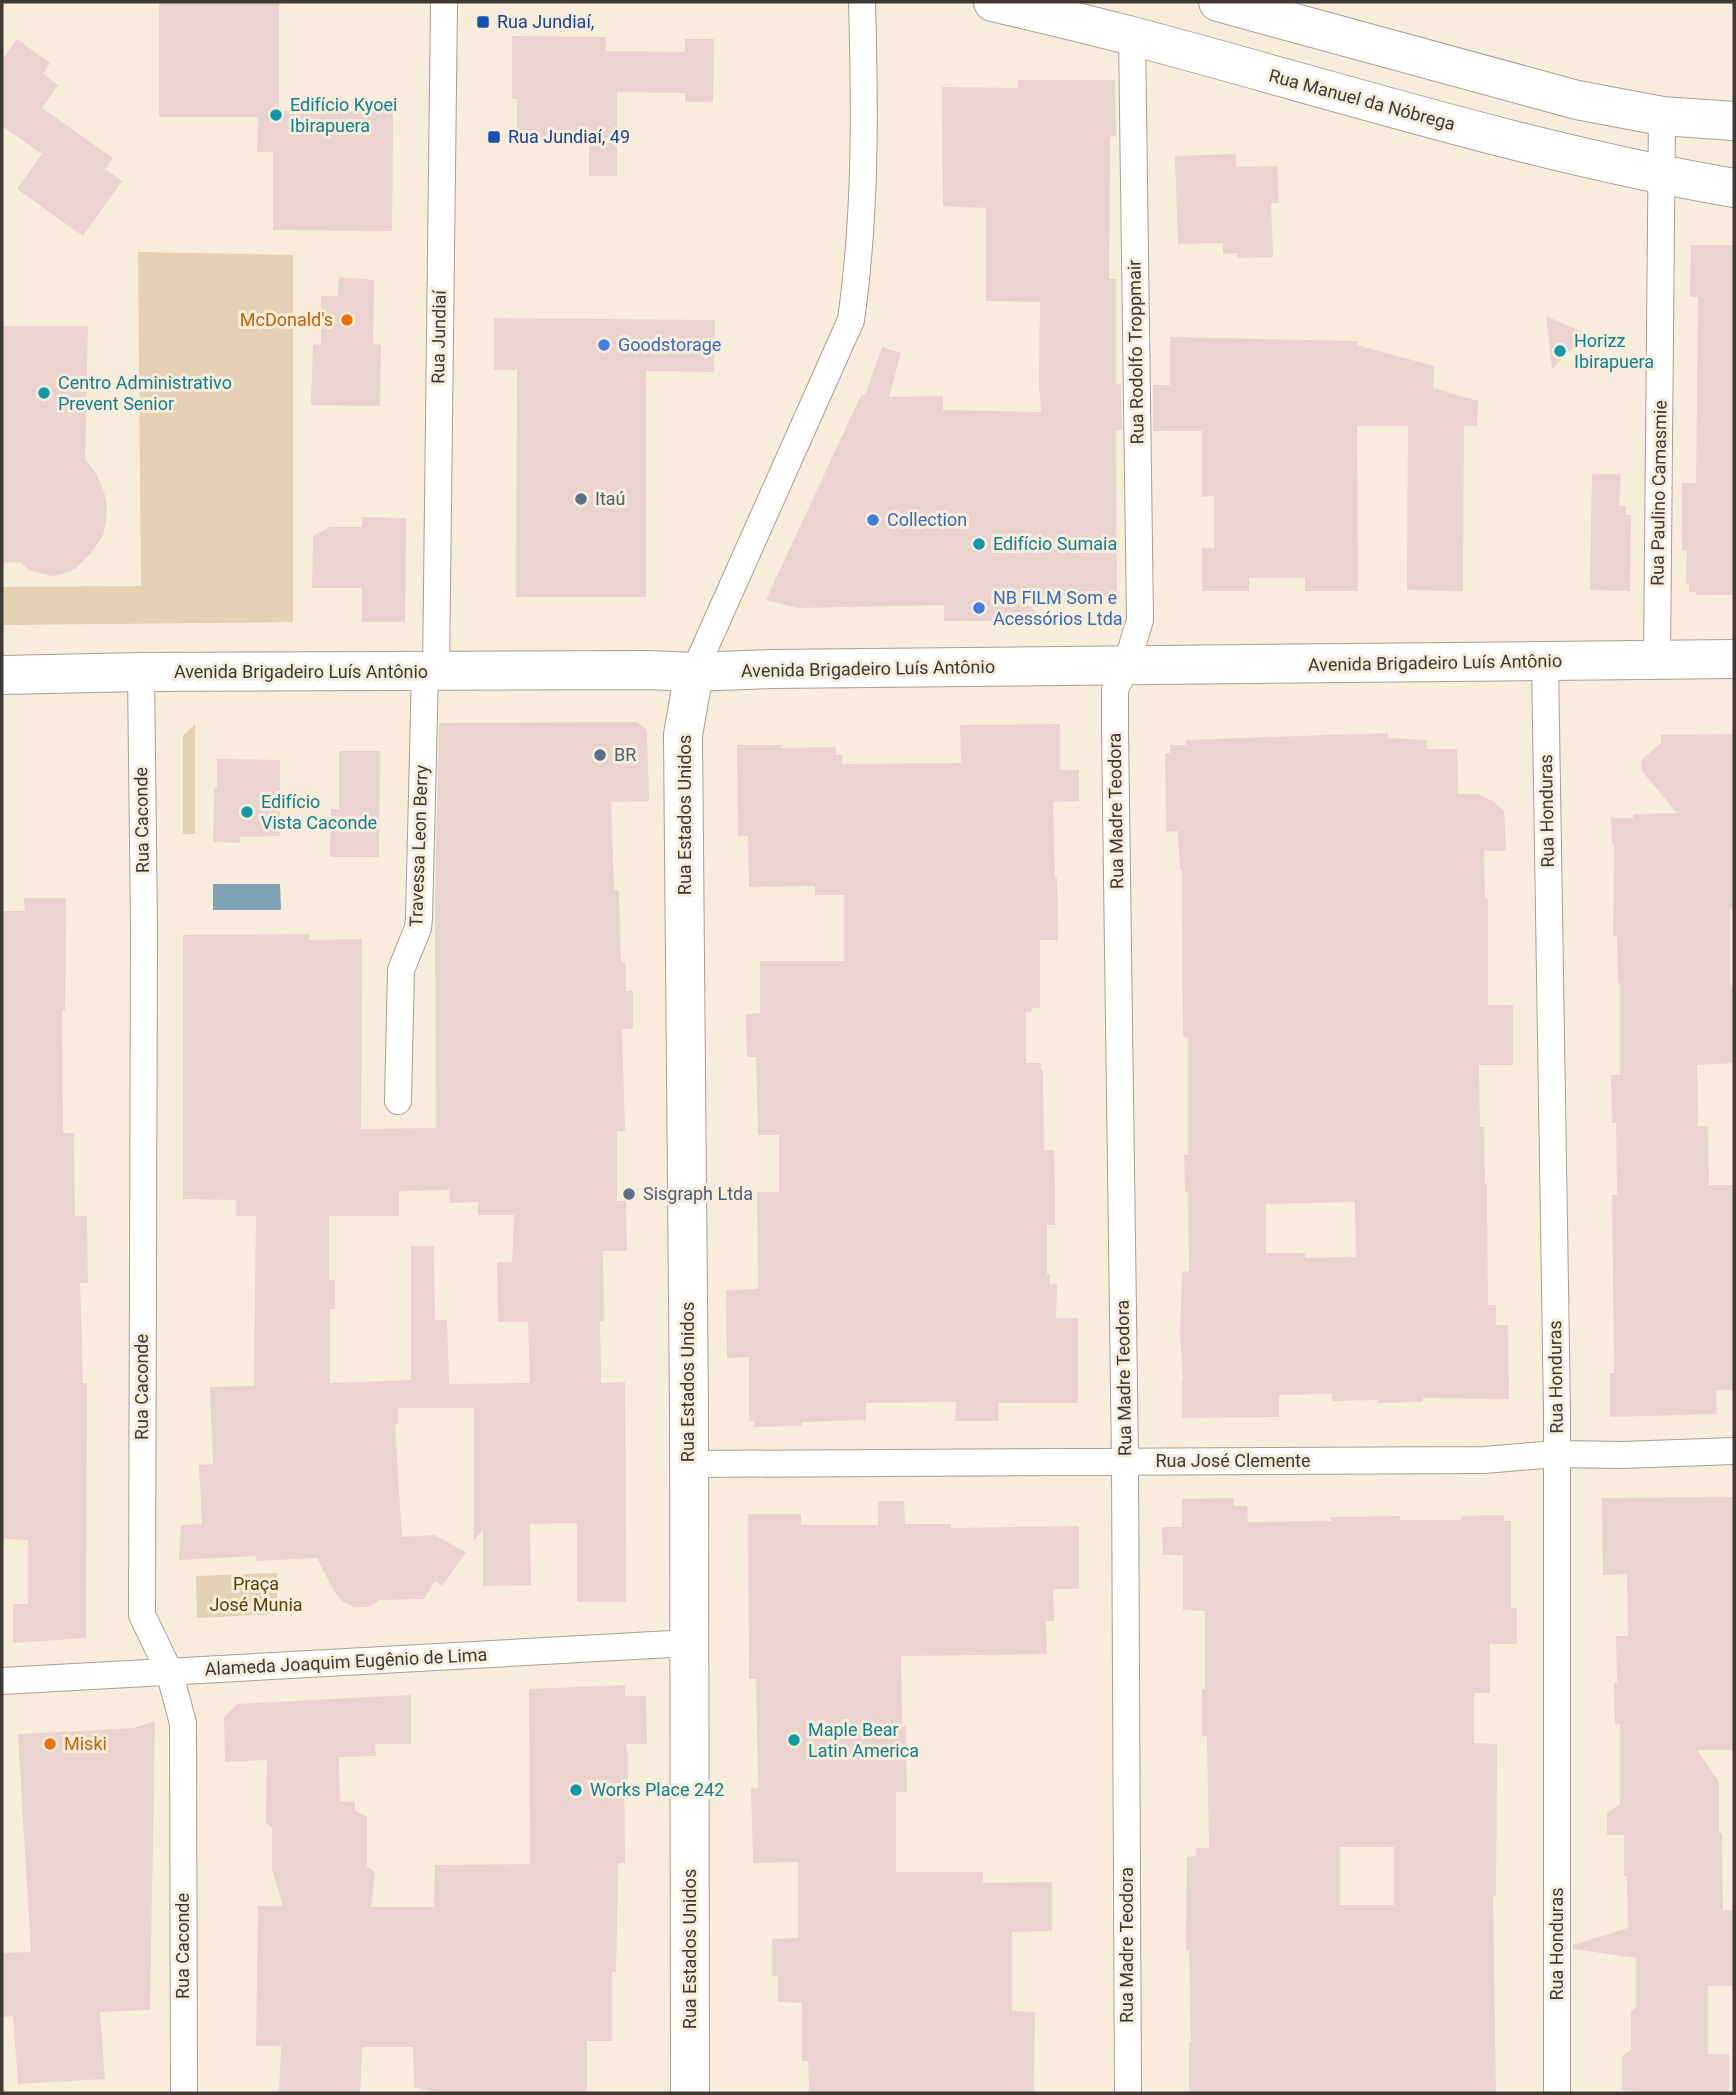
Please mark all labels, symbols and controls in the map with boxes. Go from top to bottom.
place label: Rua Jundiaí, [497,11,594,32]
marker: Rua Jundiaí, [475,14,491,30]
street label: Rua Manuel da Nóbrega [1267,65,1458,135]
place label: Edifício Kyoei Ibirapuera [290,94,397,136]
marker: Edifício Kyoei Ibirapuera [268,107,284,123]
place label: Rua Jundiaí, 49 [508,126,630,147]
marker: Rua Jundiaí, 49 [486,129,502,145]
street label: Rua Rodolfo Troppmair [1123,260,1148,444]
street label: Rua Jundiaí [427,289,450,384]
place label: McDonald's [240,309,333,330]
marker: McDonald's [339,312,355,328]
place label: Horizz Ibirapuera [1574,330,1654,372]
place label: Goodstorage [618,334,721,355]
marker: Goodstorage [596,337,612,353]
marker: Horizz Ibirapuera [1552,343,1568,359]
place label: Centro Administrativo Prevent Senior [58,372,232,414]
marker: Centro Administrativo Prevent Senior [36,385,52,401]
street label: Rua Paulino Camasmie [1646,400,1671,586]
place label: Itaú [595,488,626,509]
marker: Itaú [573,491,589,507]
place label: Collection [887,509,967,530]
marker: Collection [865,512,881,528]
place label: Edifício Sumaia [993,533,1117,554]
marker: Edifício Sumaia [971,536,987,552]
place label: NB FILM Som e Acessórios Ltda [993,587,1123,629]
marker: NB FILM Som e Acessórios Ltda [971,600,987,616]
street label: Avenida Brigadeiro Luís Antônio [1308,650,1562,675]
street label: Avenida Brigadeiro Luís Antônio [741,656,995,681]
street label: Avenida Brigadeiro Luís Antônio [174,661,428,682]
street label: Rua Madre Teodora [1104,733,1127,889]
street label: Rua Estados Unidos [674,735,695,895]
place label: BR [614,744,636,765]
marker: BR [592,747,608,763]
street label: Rua Honduras [1535,754,1558,868]
street label: Travessa Leon Berry [405,764,432,927]
street label: Rua Caconde [130,767,153,873]
place label: Edifício Vista Caconde [261,791,377,833]
marker: Edifício Vista Caconde [239,804,255,820]
place label: Sisgraph Ltda [643,1183,753,1204]
marker: Sisgraph Ltda [621,1186,637,1202]
street label: Rua Madre Teodora [1112,1300,1135,1456]
street label: Rua Estados Unidos [677,1302,698,1462]
street label: Rua Honduras [1544,1320,1567,1434]
street label: Rua Caconde [131,1334,152,1440]
street label: Rua José Clemente [1155,1450,1311,1471]
park label: Praça José Munia [209,1573,303,1615]
street label: Alameda Joaquim Eugênio de Lima [204,1644,488,1679]
place label: Maple Bear Latin America [808,1719,919,1761]
marker: Maple Bear Latin America [786,1732,802,1748]
place label: Miski [64,1733,107,1754]
marker: Miski [42,1736,58,1752]
place label: Works Place 242 [590,1779,724,1800]
marker: Works Place 242 [568,1782,584,1798]
street label: Rua Madre Teodora [1116,1867,1137,2023]
street label: Rua Estados Unidos [679,1869,700,2029]
street label: Rua Honduras [1546,1887,1567,2001]
street label: Rua Caconde [172,1893,193,1999]

